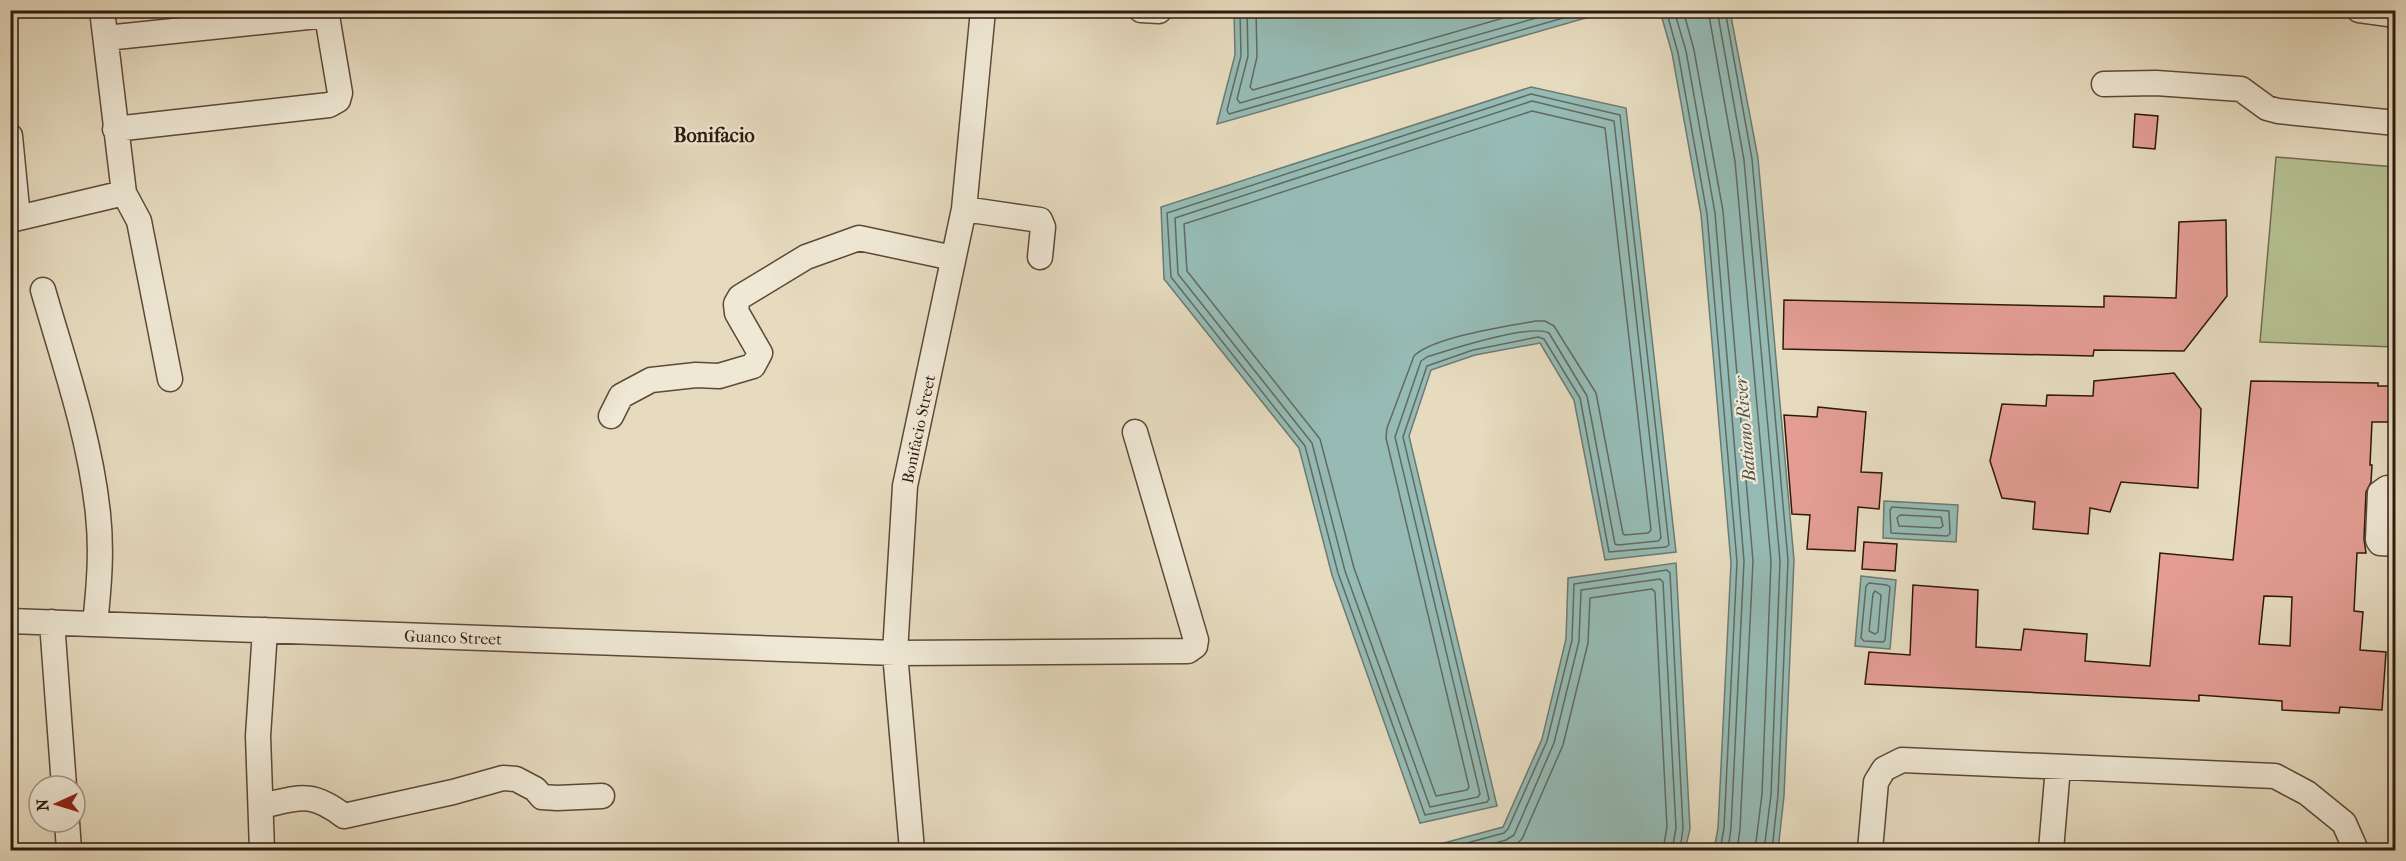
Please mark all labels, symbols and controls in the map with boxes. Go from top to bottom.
district label: Bonifacio [673,124,755,147]
street label: Bonifacio Street [898,373,939,485]
water label: Batiano River [1730,373,1761,484]
street label: Guanco Street [404,626,502,649]
north arrow [27,774,87,834]
text: N [33,797,52,812]

